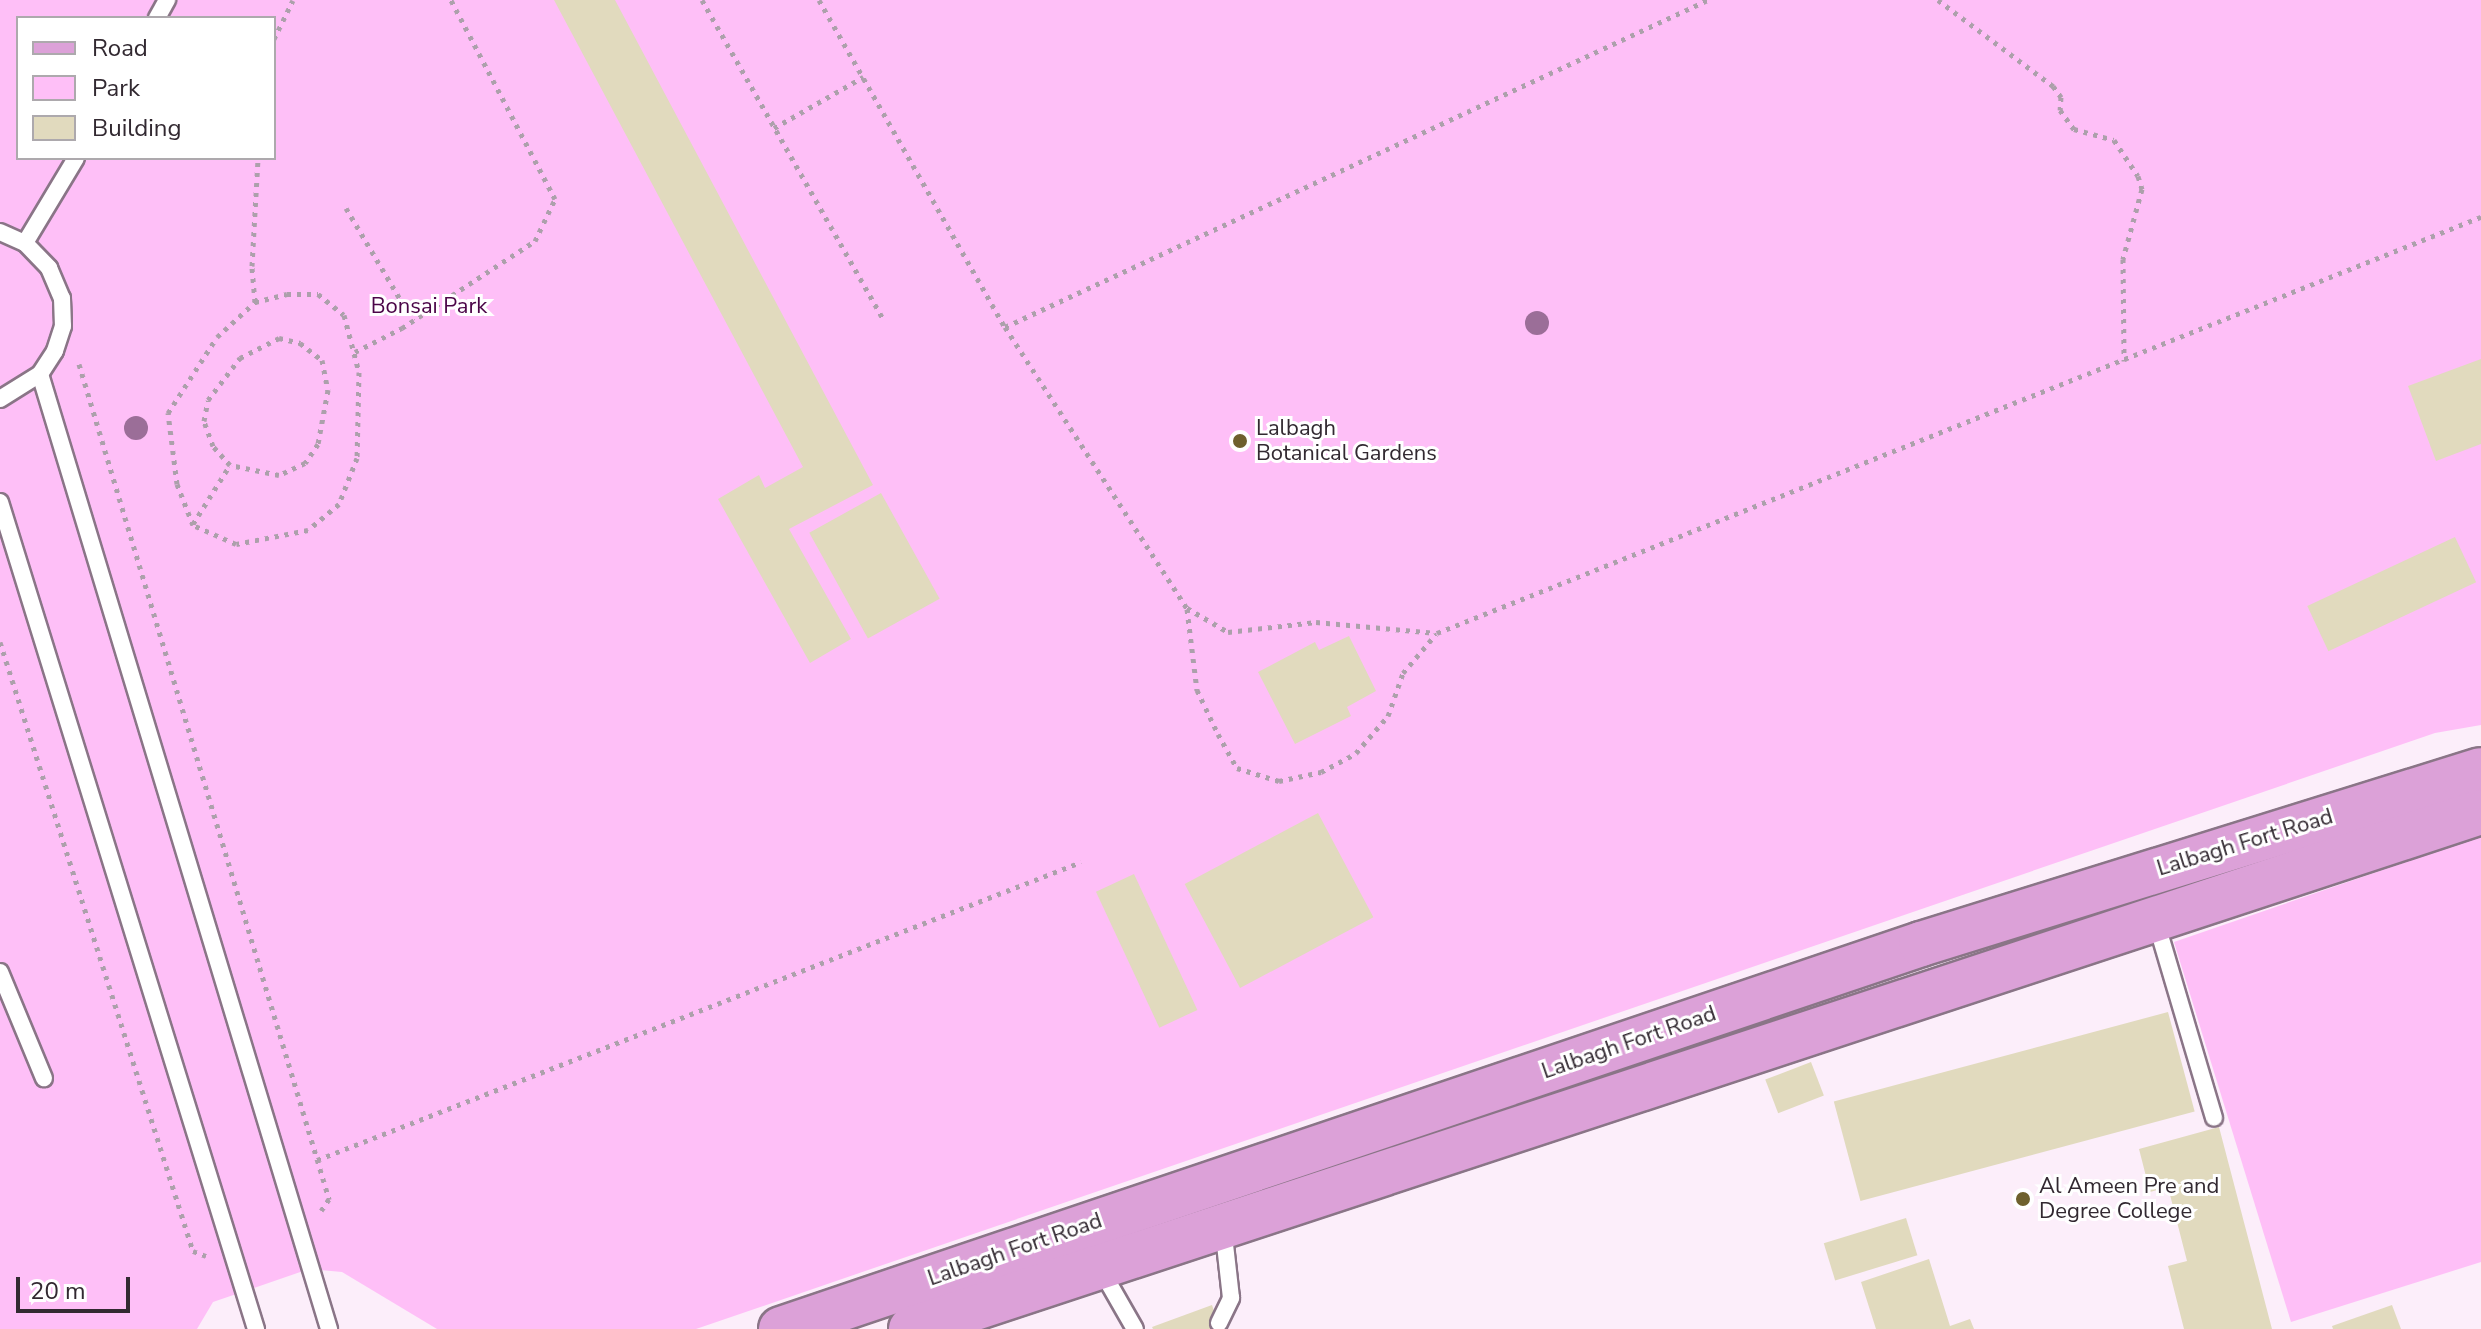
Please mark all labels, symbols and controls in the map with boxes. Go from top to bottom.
legend [16,16,276,160]
text: Road [92,32,148,64]
text: Park [92,72,140,104]
text: Building [92,112,182,144]
park label: Bonsai Park [371,294,487,320]
place label: Lalbagh Botanical Gardens [1256,415,1437,466]
marker: Lalbagh Botanical Gardens [1231,432,1249,450]
street label: Lalbagh Fort Road [2154,804,2336,882]
street label: Lalbagh Fort Road [1538,1001,1720,1085]
place label: Al Ameen Pre and Degree College [2039,1173,2219,1224]
marker: Al Ameen Pre and Degree College [2014,1190,2032,1208]
street label: Lalbagh Fort Road [924,1208,1106,1292]
scale bar [20,1261,134,1311]
text: 20 m [30,1275,86,1307]

